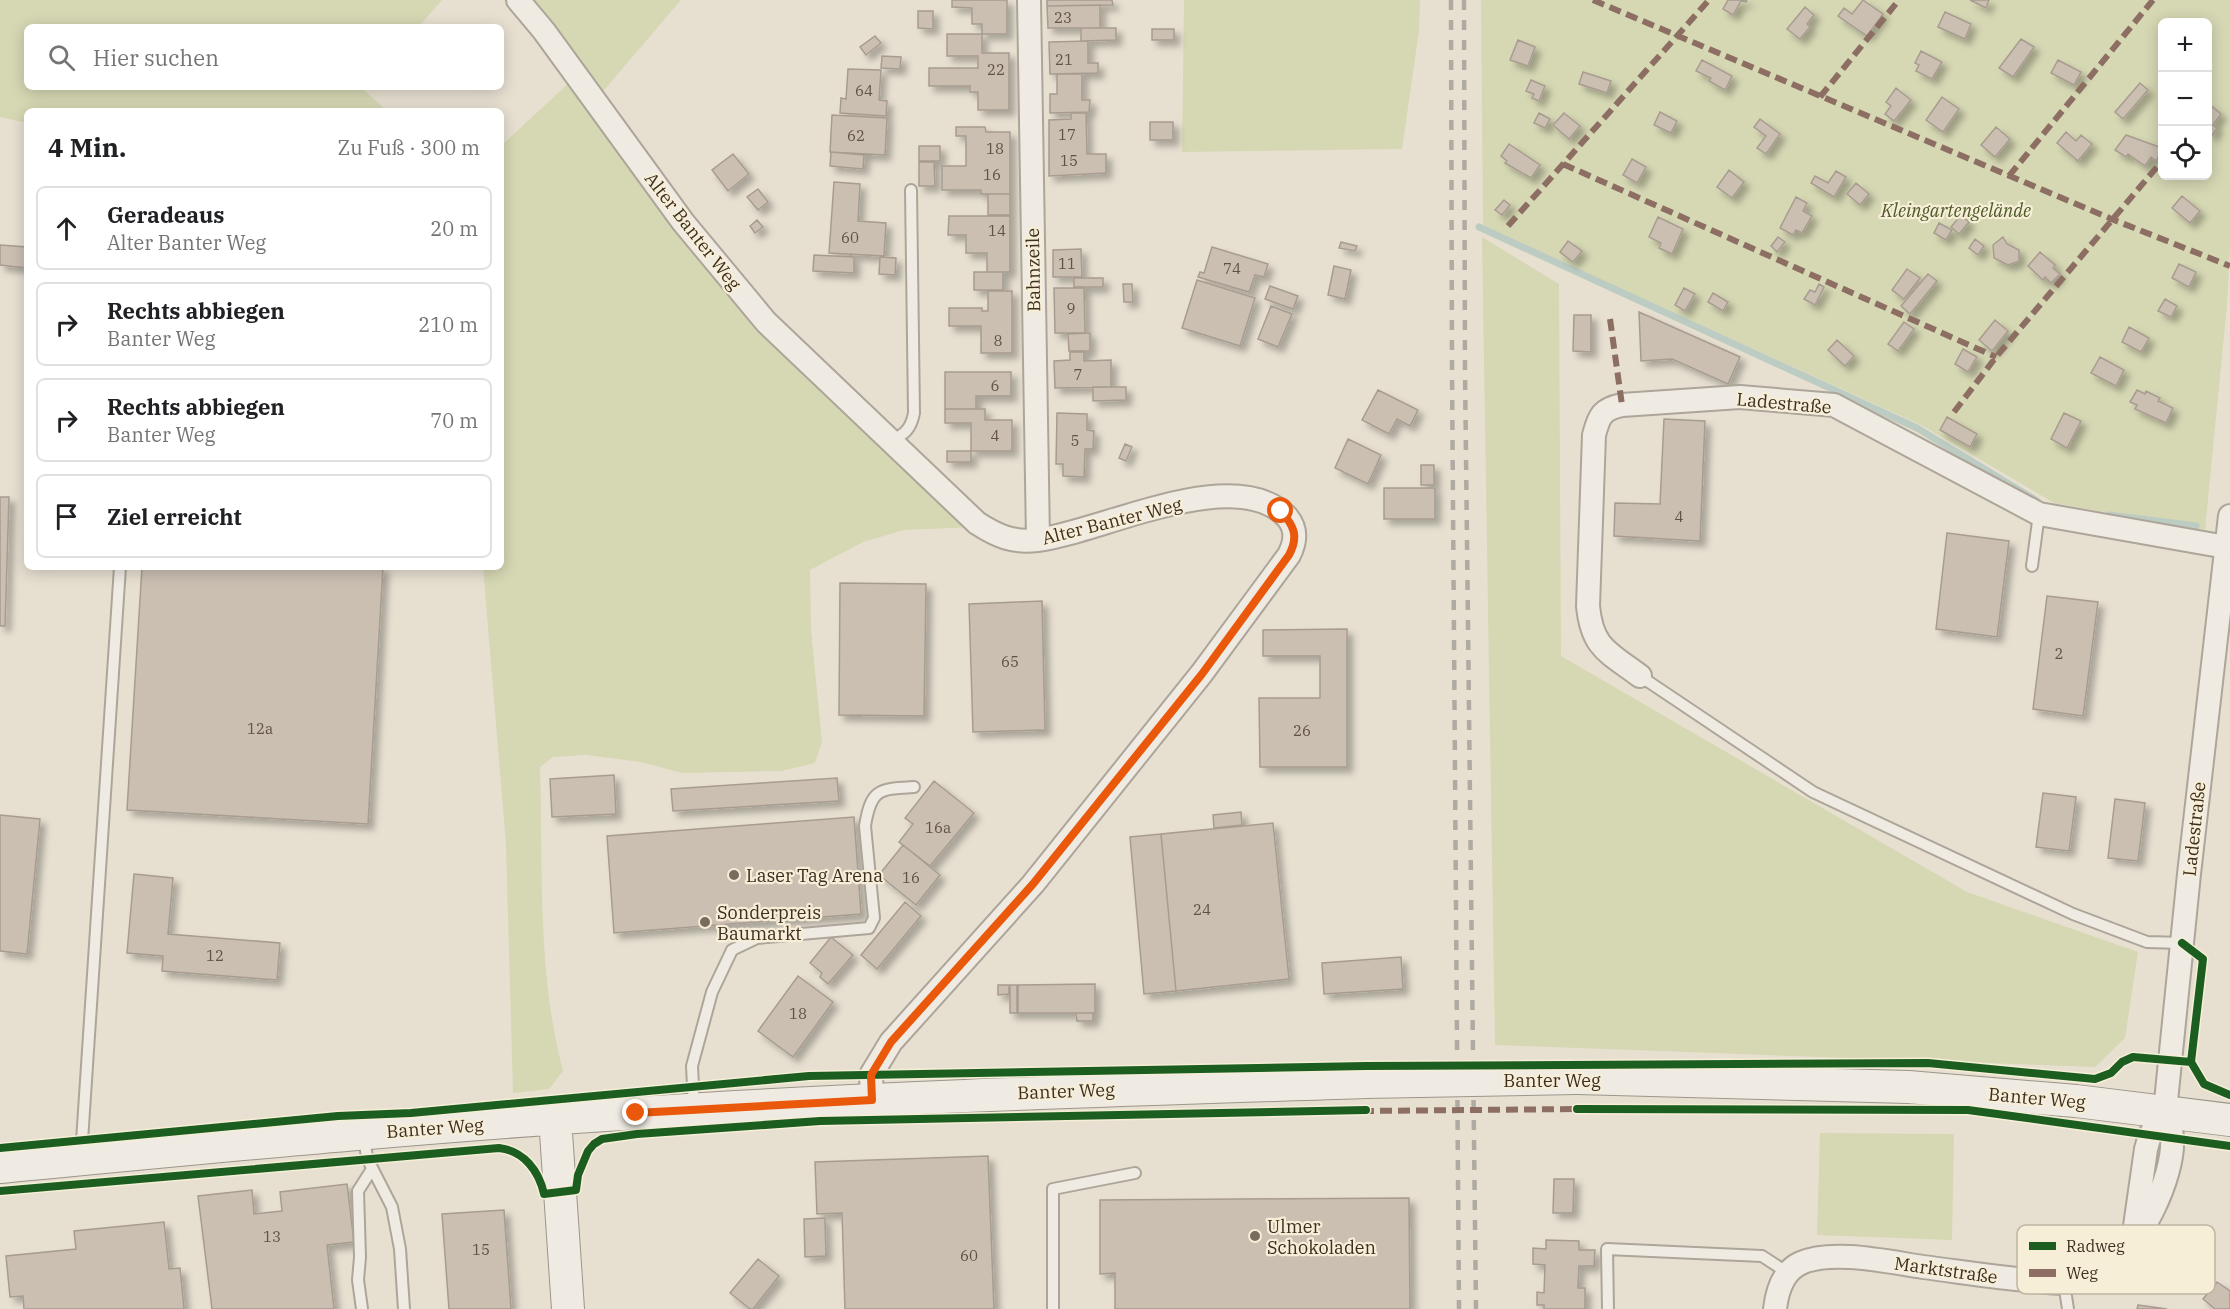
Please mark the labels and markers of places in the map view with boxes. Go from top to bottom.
place label: Laser Tag Arena [746,864,883,887]
marker: Laser Tag Arena [727,868,741,882]
place label: Sonderpreis Baumarkt [717,901,821,945]
marker: Sonderpreis Baumarkt [698,915,712,929]
place label: Ulmer Schokoladen [1267,1215,1376,1259]
marker: Ulmer Schokoladen [1248,1229,1262,1243]

